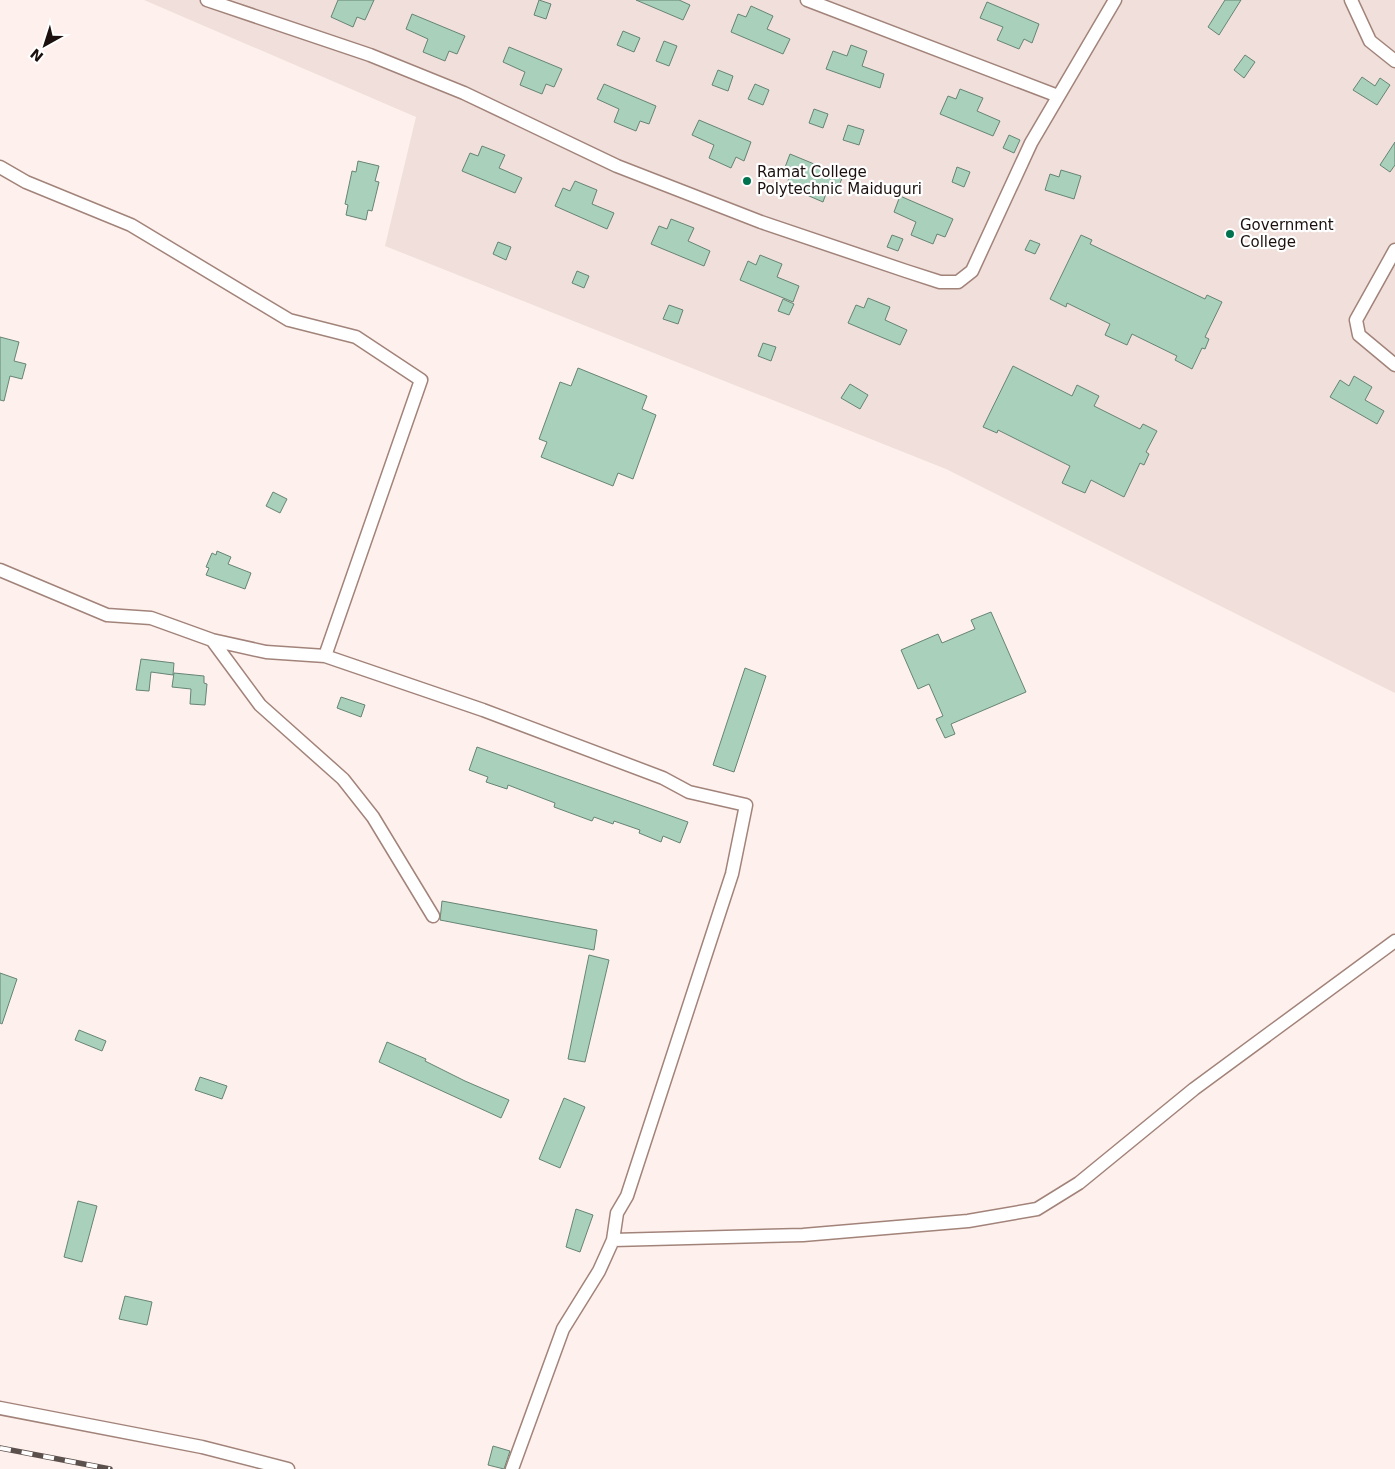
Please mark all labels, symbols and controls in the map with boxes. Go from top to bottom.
north arrow [20,20,70,70]
text: N [27,45,46,65]
place label: Ramat College Polytechnic Maiduguri [757,163,922,198]
marker: Ramat College Polytechnic Maiduguri [741,175,753,187]
place label: Government College [1240,216,1334,251]
marker: Government College [1224,228,1236,240]

